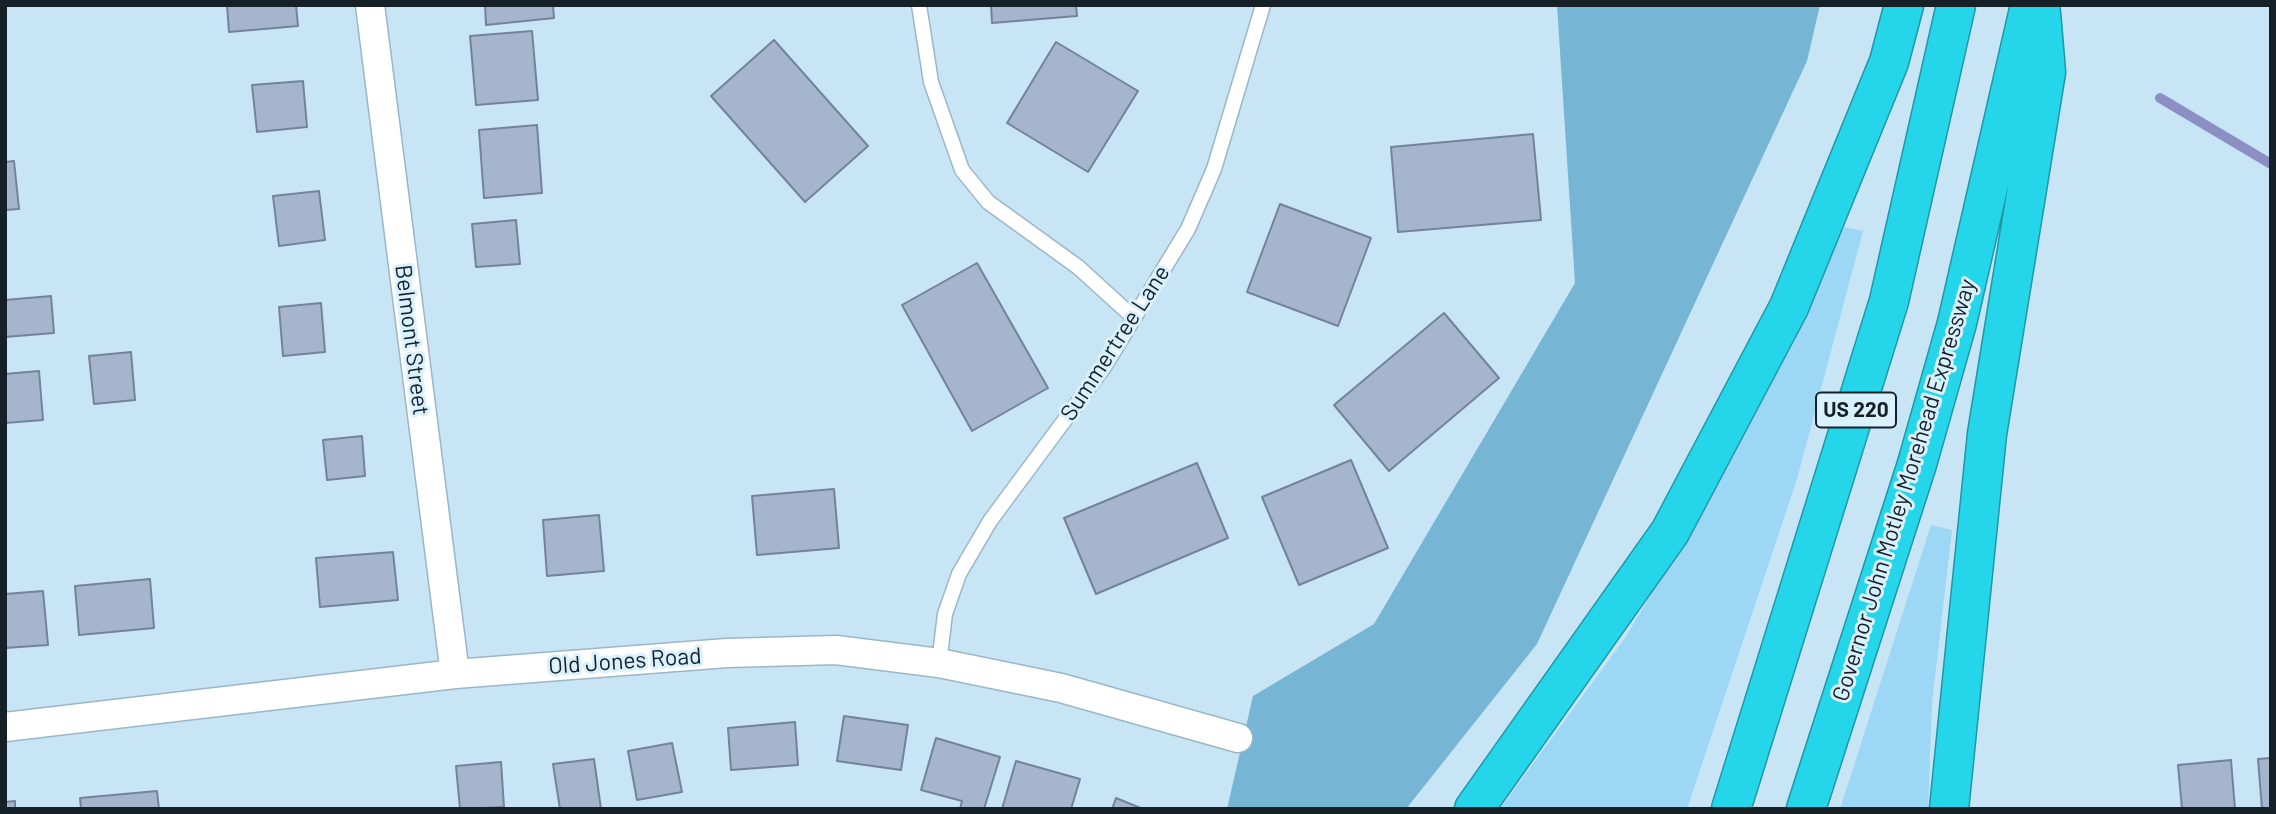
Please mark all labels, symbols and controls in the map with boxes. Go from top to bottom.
street label: Summertree Lane [1055,260,1175,426]
street label: Belmont Street [389,263,435,417]
street label: Governor John Motley Morehead Expressway [1826,275,1982,705]
road number: US 220 [1816,392,1896,428]
street label: Old Jones Road [548,642,702,680]

